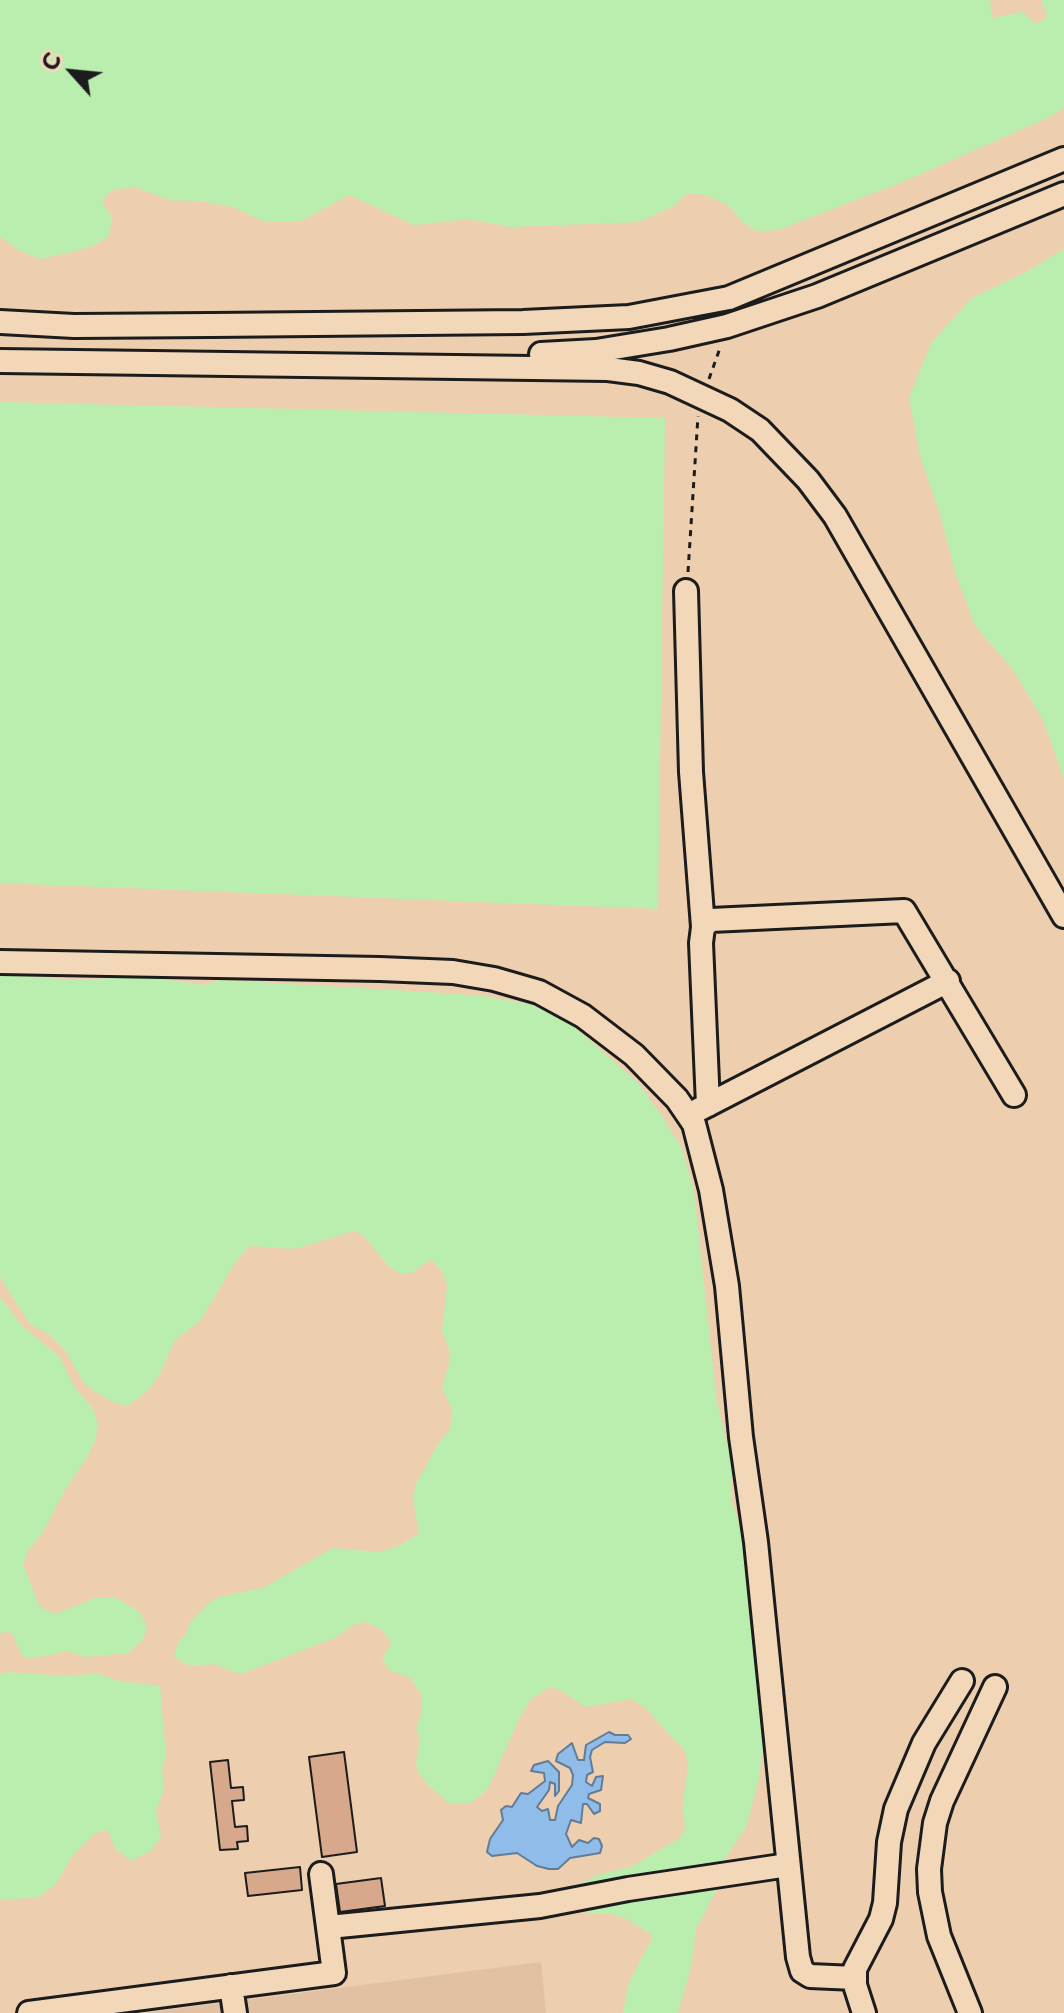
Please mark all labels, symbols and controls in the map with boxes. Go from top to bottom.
north arrow [32,32,112,112]
text: С [32,46,69,76]

